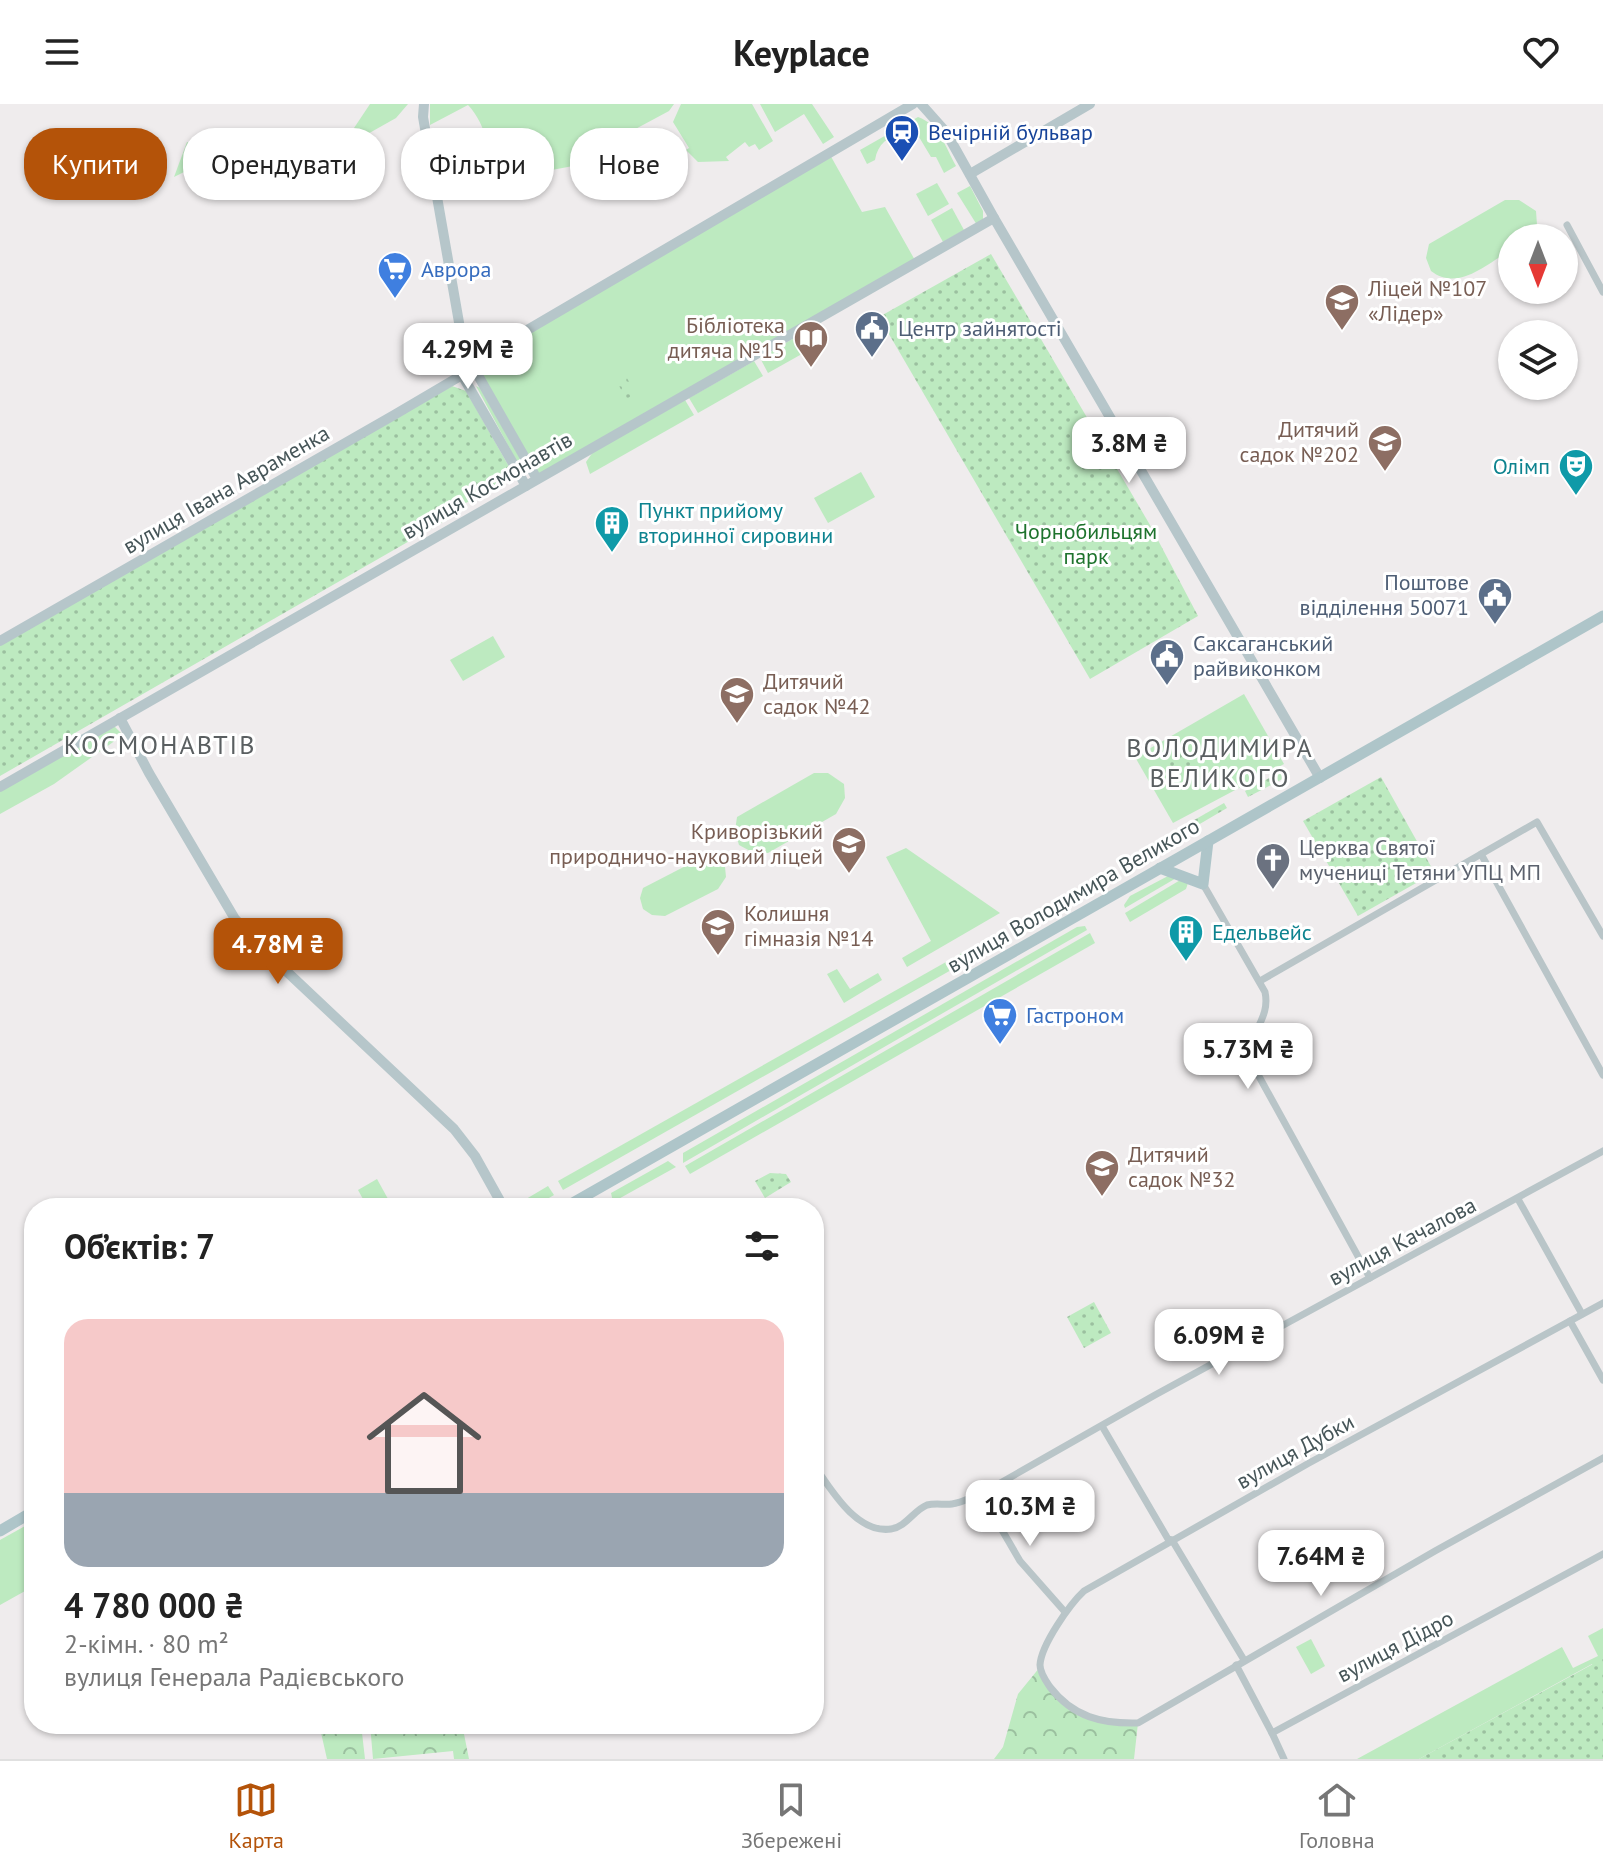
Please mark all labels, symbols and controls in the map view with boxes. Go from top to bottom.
text: Keyplace [733,29,870,76]
icon: menu [40,30,84,74]
icon: heart [1519,30,1563,74]
station icon: Вечірній бульвар [883,113,921,163]
place label: Вечірній бульвар [928,118,1093,146]
chip: Купити [24,128,167,200]
chip: Орендувати [183,128,385,200]
chip: Фільтри [401,128,554,200]
chip: Нове [570,128,688,200]
north arrow [1498,224,1578,304]
map controls [1498,224,1578,400]
supermarket icon: Аврора [376,250,414,300]
place label: Аврора [421,255,491,283]
place label: Ліцей №107 «Лідер» [1367,274,1487,327]
school or university icon: Ліцей №107 «Лідер» [1323,282,1361,332]
public building icon: Центр зайнятості [853,309,891,359]
place label: Бібліотека дитяча №15 [668,311,785,364]
place label: Центр зайнятості [898,314,1062,342]
library icon: Бібліотека дитяча №15 [792,319,830,369]
button: layers [1498,320,1578,400]
pin: 4.29M ₴ [394,323,542,391]
text: 4.29M ₴ [422,332,514,365]
place label: Дитячий садок №202 [1240,415,1359,468]
pin: 3.8M ₴ [1064,417,1194,485]
street label: вулиця Івана Авраменка [118,418,334,560]
school or university icon: Дитячий садок №202 [1366,423,1404,473]
street label: вулиця Космонавтів [397,425,577,545]
text: 3.8M ₴ [1090,426,1168,459]
theatre icon: Олімп [1557,447,1595,497]
place label: Олімп [1493,452,1550,480]
place label: Пункт прийому вторинної сировини [638,496,833,549]
building icon: Пункт прийому вторинної сировини [593,504,631,554]
park label: Чорнобильцям парк [1015,517,1157,570]
place label: Поштове відділення 50071 [1299,568,1469,621]
public building icon: Поштове відділення 50071 [1476,576,1514,626]
place label: Саксаганський райвиконком [1193,629,1333,682]
public building icon: Саксаганський райвиконком [1148,637,1186,687]
place label: Дитячий садок №42 [763,667,870,720]
school or university icon: Дитячий садок №42 [718,675,756,725]
district label: КОСМОНАВТІВ [64,728,256,761]
district label: ВОЛОДИМИРА ВЕЛИКОГО [1126,731,1314,794]
street label: вулиця Володимира Великого [942,811,1204,979]
place label: Криворізький природничо-науковий ліцей [549,817,823,870]
school or university icon: Криворізький природничо-науковий ліцей [830,825,868,875]
place label: Церква Святої мучениці Тетяни УПЦ МП [1299,833,1541,886]
church icon: Церква Святої мучениці Тетяни УПЦ МП [1254,841,1292,891]
place label: Колишня гімназія №14 [744,899,873,952]
school or university icon: Колишня гімназія №14 [699,907,737,957]
building icon: Едельвейс [1167,913,1205,963]
pin: 4.78M ₴ [204,918,352,986]
place label: Едельвейс [1212,918,1312,946]
text: 4.78M ₴ [232,927,324,960]
supermarket icon: Гастроном [981,996,1019,1046]
place label: Гастроном [1026,1001,1124,1029]
pin: 5.73M ₴ [1174,1023,1322,1091]
text: 5.73M ₴ [1202,1032,1294,1065]
place label: Дитячий садок №32 [1128,1140,1235,1193]
school or university icon: Дитячий садок №32 [1083,1148,1121,1198]
street label: вулиця Качалова [1323,1190,1481,1292]
text: Об’єктів: 7 [64,1224,215,1268]
icon: filters [740,1224,784,1268]
pin: 6.09M ₴ [1145,1309,1293,1377]
text: 6.09M ₴ [1173,1318,1265,1351]
icon: home [352,1371,496,1515]
street label: вулиця Дубки [1231,1407,1359,1495]
pin: 10.3M ₴ [956,1480,1104,1548]
text: 10.3M ₴ [984,1489,1076,1522]
pin: 7.64M ₴ [1247,1530,1395,1598]
text: 7.64M ₴ [1276,1539,1366,1572]
text: 4 780 000 ₴ [64,1583,244,1627]
street label: вулиця Дідро [1332,1604,1458,1688]
text: 2-кімн. · 80 m² [64,1627,229,1660]
text: вулиця Генерала Радієвського [64,1660,404,1693]
tab: Карта [228,1778,284,1854]
tab: Збережені [741,1778,842,1854]
tab: Головна [1299,1778,1375,1854]

